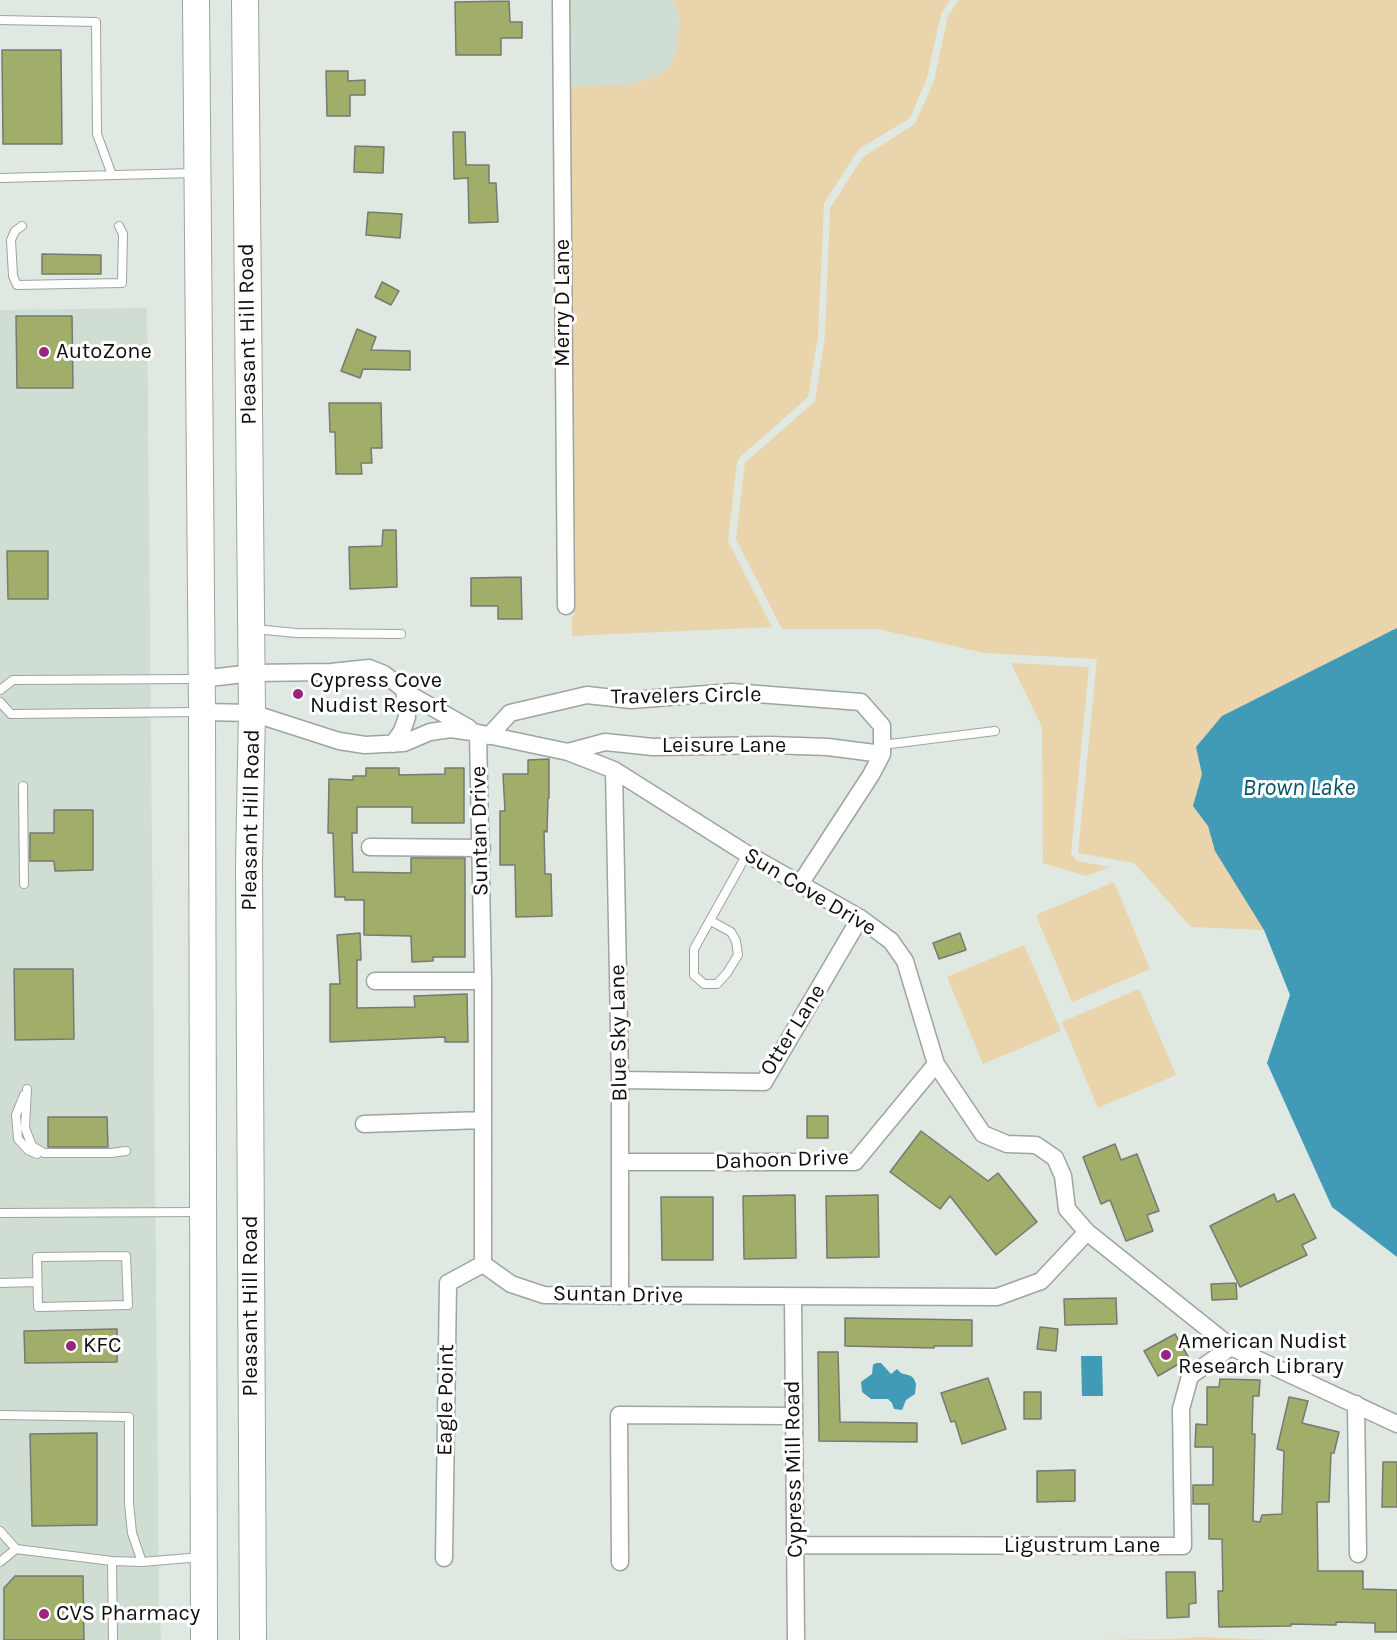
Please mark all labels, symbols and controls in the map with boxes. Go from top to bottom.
street label: Merry D Lane [550,239,576,367]
street label: Pleasant Hill Road [233,243,263,425]
place label: AutoZone [56,339,152,365]
marker: AutoZone [37,345,51,359]
place label: Cypress Cove Nudist Resort [310,668,448,720]
street label: Travelers Circle [610,681,762,711]
marker: Cypress Cove Nudist Resort [291,687,305,701]
street label: Pleasant Hill Road [236,729,266,911]
street label: Leisure Lane [662,733,786,759]
street label: Suntan Drive [466,766,494,896]
water label: Brown Lake [1243,774,1355,802]
street label: Sun Cove Drive [739,842,881,942]
street label: Blue Sky Lane [605,964,633,1102]
street label: Otter Lane [755,980,831,1080]
street label: Dahoon Drive [715,1144,849,1176]
street label: Pleasant Hill Road [238,1215,264,1397]
street label: Suntan Drive [553,1281,683,1309]
place label: American Nudist Research Library [1178,1329,1347,1380]
place label: KFC [83,1333,121,1359]
marker: KFC [64,1339,78,1353]
street label: Eagle Point [432,1344,460,1456]
marker: American Nudist Research Library [1159,1348,1173,1362]
street label: Cypress Mill Road [779,1380,809,1558]
street label: Ligustrum Lane [1004,1533,1160,1559]
place label: CVS Pharmacy [56,1601,200,1627]
marker: CVS Pharmacy [37,1607,51,1621]

